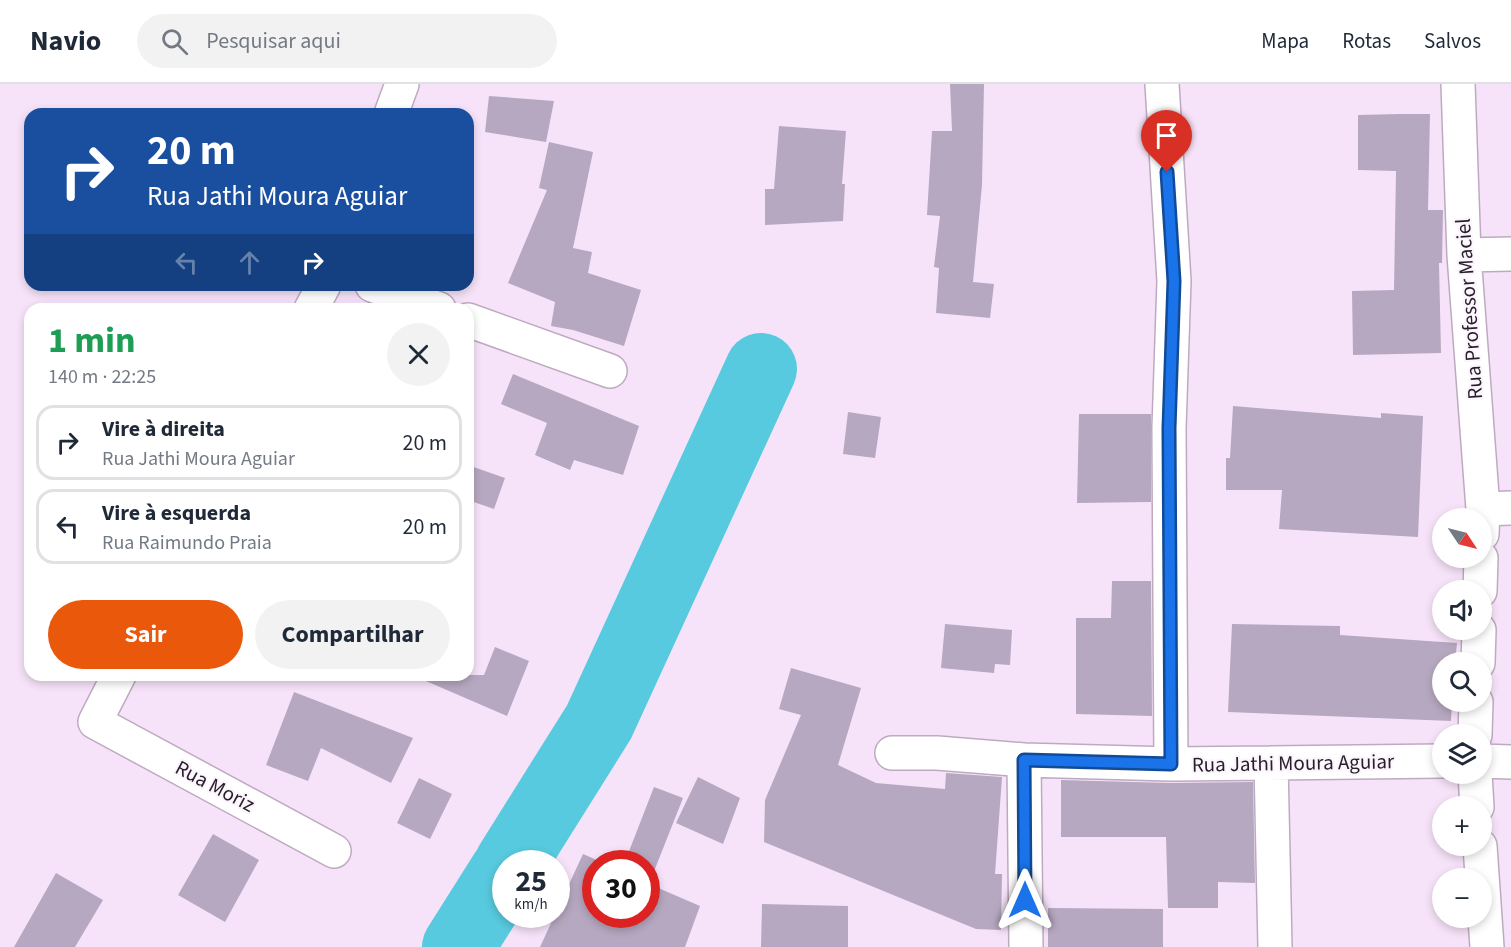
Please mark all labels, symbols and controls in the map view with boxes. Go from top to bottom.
search box [137,14,557,68]
text: Navio [30,21,101,61]
icon: search [158,25,191,58]
text: Pesquisar aqui [206,25,341,57]
text: Mapa [1261,26,1309,56]
text: Rotas [1342,26,1391,56]
text: Salvos [1424,26,1481,56]
pin [1141,110,1192,172]
icon: arrive [1150,119,1183,152]
text: 20 m [147,121,236,181]
icon: right [48,132,126,210]
text: Rua Jathi Moura Aguiar [147,177,407,216]
street label: Rua Professor Maciel [1448,217,1490,401]
icon: left [170,246,203,279]
icon: ahead [233,246,266,279]
icon: right [296,246,329,279]
text: 1 min [48,315,136,366]
button: close [387,323,450,386]
text: 140 m · 22:25 [48,363,156,391]
text: Vire à direita [102,413,225,445]
icon: right [51,426,84,459]
text: 20 m [402,427,447,459]
text: Rua Jathi Moura Aguiar [102,445,295,473]
text: Vire à esquerda [102,497,251,529]
north arrow [1432,508,1492,568]
map controls [1432,508,1492,928]
icon: left [51,510,84,543]
text: 20 m [402,511,447,543]
text: Rua Raimundo Praia [102,529,272,557]
button: sound [1432,580,1492,640]
button: Sair [48,600,243,669]
button: Compartilhar [255,600,450,669]
button: search [1432,652,1492,712]
button: layers [1432,724,1492,784]
street label: Rua Jathi Moura Aguiar [1192,746,1395,780]
street label: Rua Moriz [170,753,260,820]
button: + [1432,796,1492,856]
speed limit sign: 30 [582,850,660,928]
text: 25 [515,860,547,903]
position arrow [993,868,1057,932]
button: − [1432,868,1492,928]
text: km/h [514,894,548,915]

